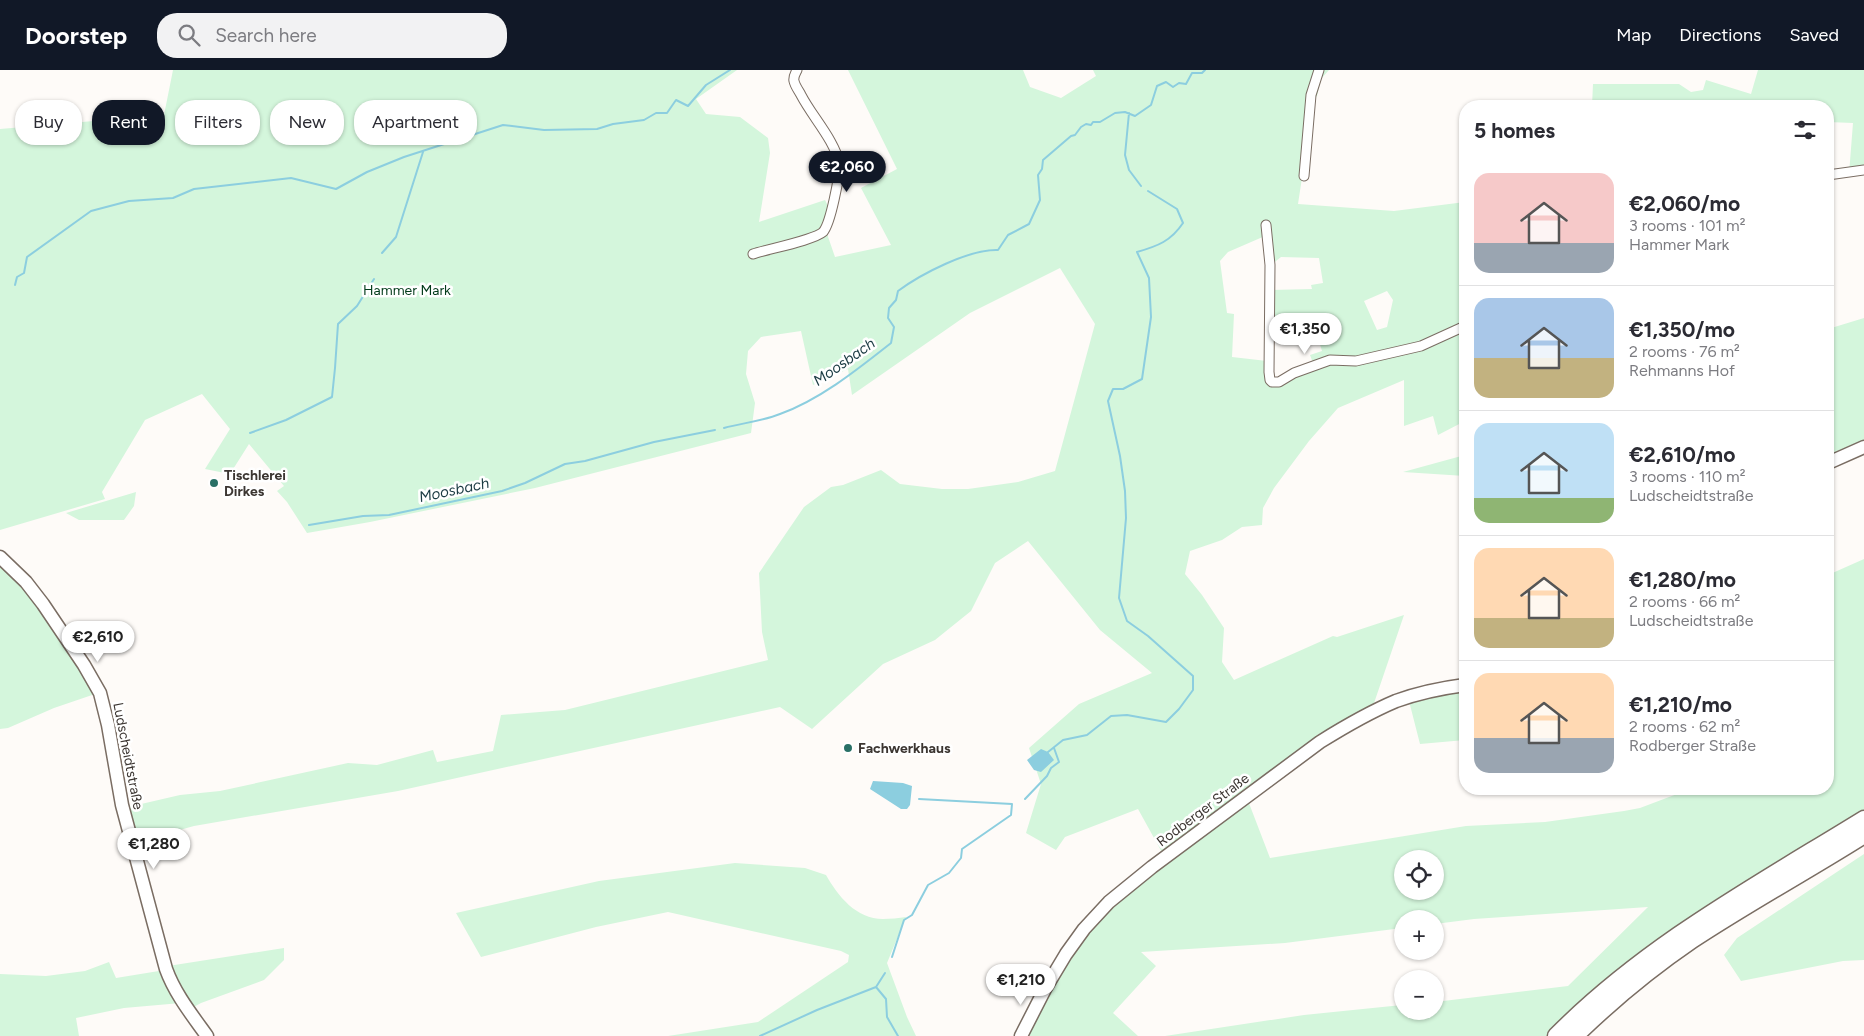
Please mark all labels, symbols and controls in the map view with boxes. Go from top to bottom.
search box [157,13,507,58]
text: Doorstep [25,21,127,50]
icon: search [175,21,203,49]
text: Search here [215,24,317,47]
text: Map [1616,24,1651,46]
text: Directions [1679,24,1761,46]
text: Saved [1789,24,1839,46]
chip: Buy [15,100,82,145]
chip: Rent [92,100,165,145]
chip: Filters [175,100,260,145]
chip: New [270,100,344,145]
chip: Apartment [354,100,477,145]
icon: filters [1791,116,1819,144]
text: 5 homes [1474,118,1555,143]
pin: €2,060 [806,150,888,193]
text: €2,060 [820,157,874,176]
text: €2,060/mo [1629,191,1740,216]
icon: home [1514,193,1574,253]
text: 3 rooms · 101 m² [1629,216,1745,235]
text: Hammer Mark [1629,235,1729,254]
park label: Hammer Mark [363,282,451,299]
pin: €1,350 [1264,312,1346,355]
text: €1,350/mo [1629,317,1735,342]
icon: home [1514,318,1574,378]
text: €1,350 [1280,319,1330,338]
water label: Moosbach [810,334,878,390]
text: 2 rooms · 76 m² [1629,342,1740,361]
text: Rehmanns Hof [1629,361,1735,380]
text: €2,610/mo [1629,442,1735,467]
icon: home [1514,443,1574,503]
place label: Tischlerei Dirkes [224,467,286,500]
text: 3 rooms · 110 m² [1629,467,1745,486]
water label: Moosbach [417,474,491,506]
marker: Tischlerei Dirkes [208,477,220,489]
text: Ludscheidtstraße [1629,486,1753,505]
text: €1,280/mo [1629,567,1736,592]
icon: home [1514,568,1574,628]
text: 2 rooms · 66 m² [1629,592,1740,611]
text: Ludscheidtstraße [1629,611,1753,630]
pin: €2,610 [57,620,139,663]
text: €2,610 [73,627,123,646]
text: €1,210/mo [1629,692,1732,717]
icon: home [1514,693,1574,753]
street label: Ludscheidtstraße [109,701,147,811]
text: 2 rooms · 62 m² [1629,717,1740,736]
text: Rodberger Straße [1629,736,1756,755]
place label: Fachwerkhaus [858,740,951,757]
marker: Fachwerkhaus [842,742,854,754]
street label: Rodberger Straße [1154,770,1253,850]
pin: €1,280 [113,828,195,870]
text: €1,280 [128,834,180,853]
map controls [1394,850,1444,1020]
button: locate [1394,850,1444,900]
button: + [1394,910,1444,960]
pin: €1,210 [980,964,1062,1006]
text: €1,210 [997,970,1045,989]
button: − [1394,970,1444,1020]

